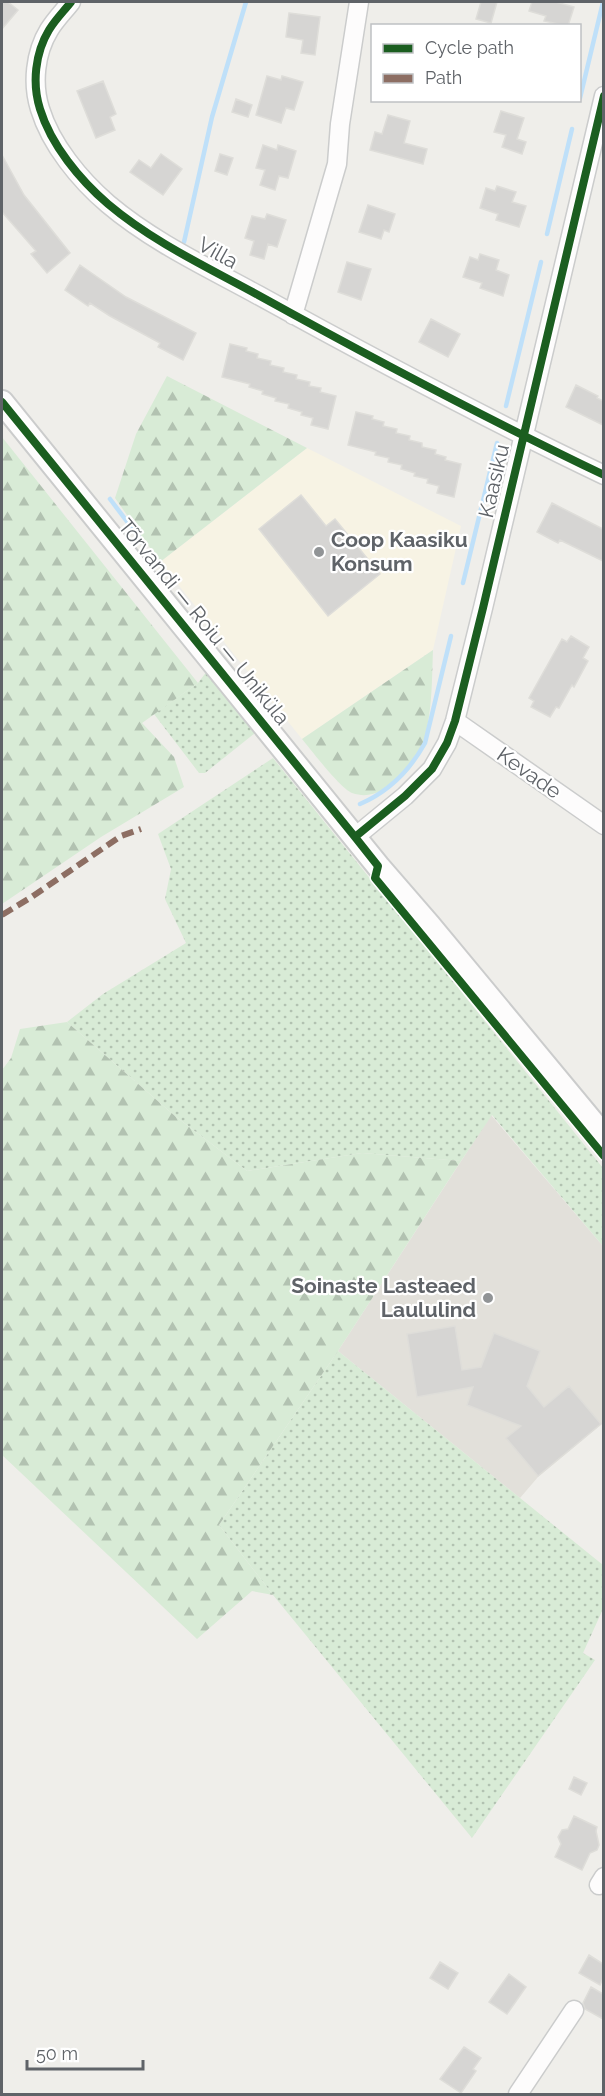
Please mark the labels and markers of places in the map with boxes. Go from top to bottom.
place label: Coop Kaasiku Konsum [331,527,468,576]
marker: Coop Kaasiku Konsum [312,545,326,559]
place label: Soinaste Lasteaed Laululind [291,1273,476,1322]
marker: Soinaste Lasteaed Laululind [481,1291,495,1305]

